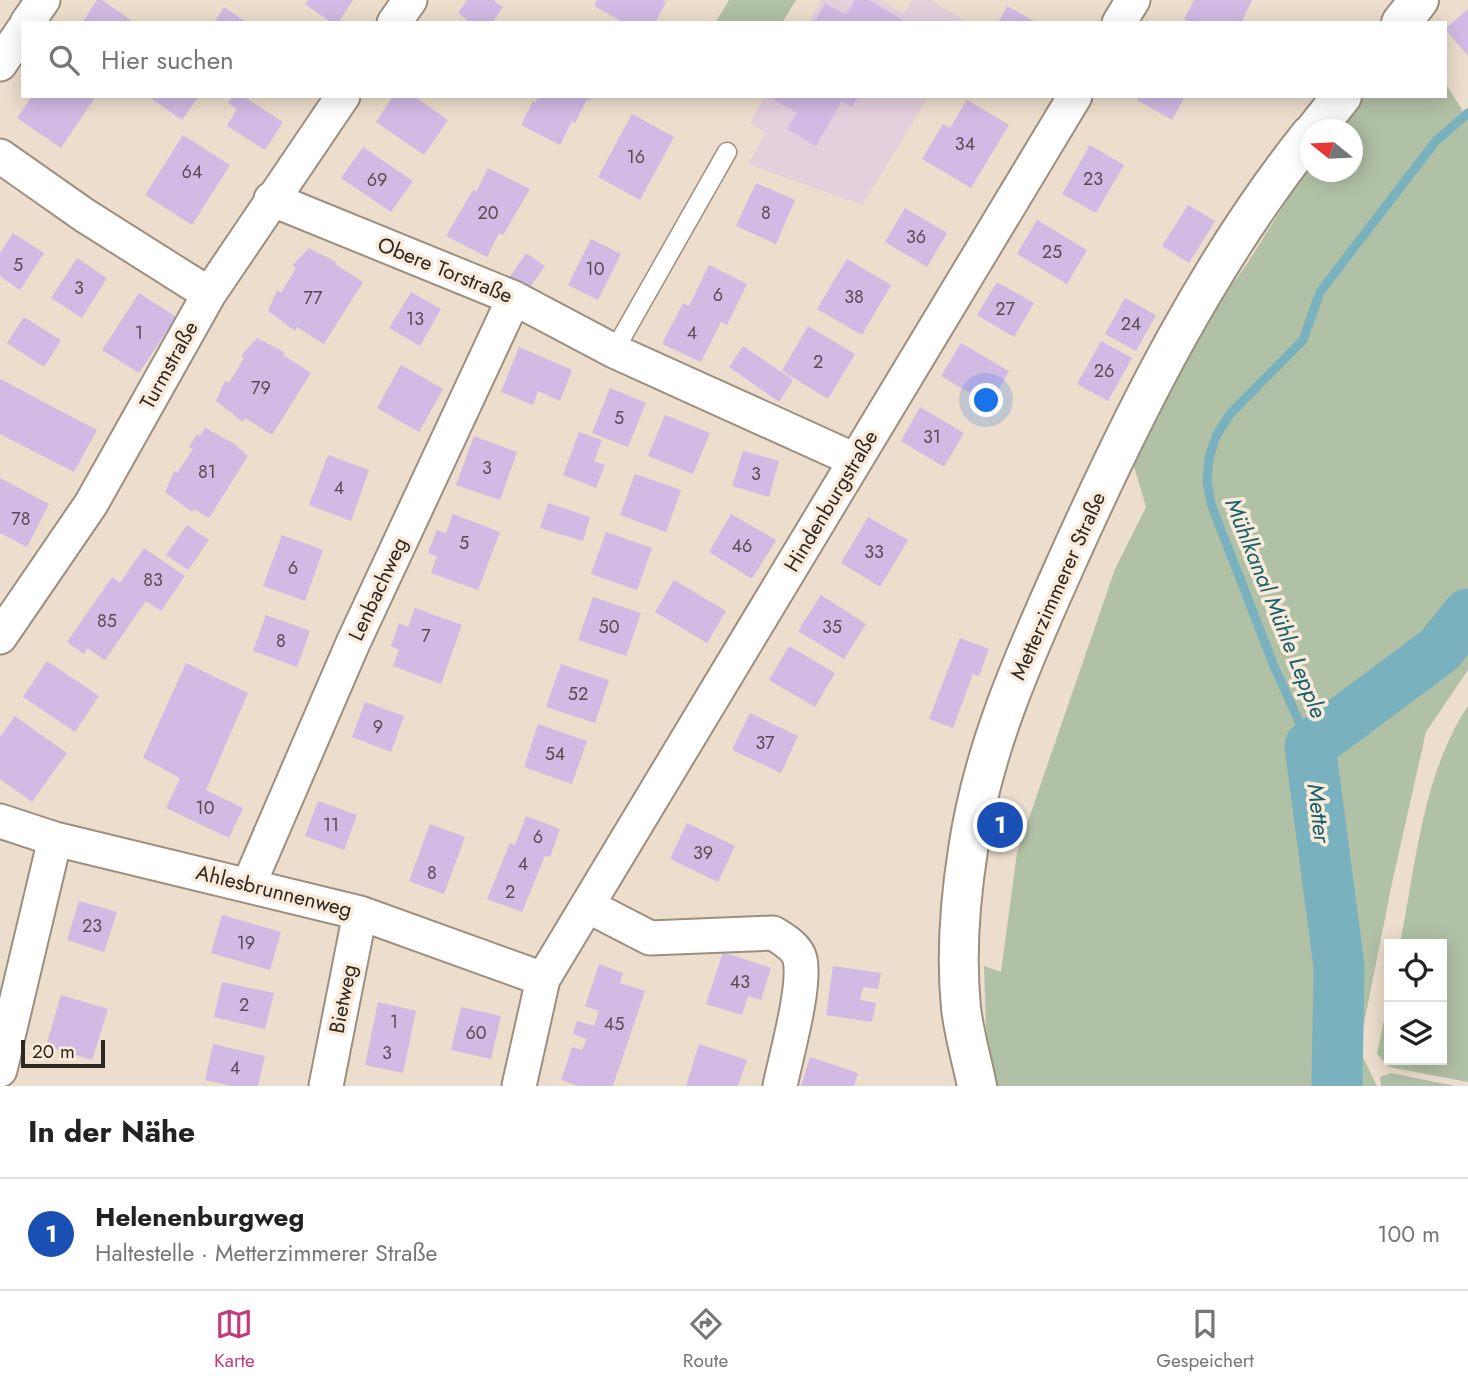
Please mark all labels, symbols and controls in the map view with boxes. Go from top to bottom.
search box [21,21,1447,98]
icon: search [45,41,83,79]
text: Hier suchen [101,41,234,79]
north arrow [1300,119,1363,182]
house number: 34 [955,131,975,157]
house number: 16 [627,144,645,170]
house number: 64 [182,159,202,185]
house number: 23 [1083,166,1103,192]
house number: 69 [367,167,387,193]
house number: 20 [477,200,499,226]
house number: 8 [761,200,771,226]
house number: 36 [906,224,926,250]
street label: Obere Torstraße [373,229,517,311]
house number: 25 [1042,239,1062,265]
house number: 5 [13,252,23,278]
house number: 10 [586,256,605,282]
house number: 3 [74,275,84,301]
house number: 6 [713,282,723,308]
house number: 38 [844,284,864,310]
house number: 77 [304,285,323,311]
house number: 27 [995,296,1015,322]
house number: 13 [406,306,424,332]
house number: 24 [1121,311,1141,337]
street label: Turmstraße [133,316,206,414]
house number: 1 [135,320,143,346]
house number: 4 [687,320,697,346]
house number: 2 [813,349,823,375]
house number: 26 [1094,358,1114,384]
house number: 79 [251,375,271,401]
your location [969,383,1003,417]
house number: 5 [614,405,624,431]
street label: Hindenburgstraße [777,424,885,578]
house number: 31 [923,424,941,450]
house number: 3 [482,455,492,481]
house number: 81 [198,459,216,485]
house number: 3 [751,461,761,487]
house number: 4 [334,475,344,501]
street label: Metterzimmerer Straße [1003,487,1113,685]
water label: Mühlkanal Mühle Lepple [1216,493,1336,723]
house number: 78 [11,506,31,532]
house number: 5 [459,530,469,556]
street label: Lenbachweg [341,532,415,646]
house number: 46 [732,533,752,559]
house number: 33 [864,539,884,565]
house number: 6 [288,555,298,581]
house number: 83 [143,567,163,593]
house number: 85 [97,608,117,634]
house number: 50 [599,614,620,640]
house number: 35 [822,614,842,640]
house number: 7 [421,623,431,649]
house number: 8 [276,628,286,654]
house number: 52 [568,681,588,707]
house number: 9 [373,714,383,740]
house number: 37 [755,730,775,756]
house number: 54 [545,741,565,767]
water label: Metter [1299,781,1340,846]
house number: 10 [196,795,215,821]
pin: 1 [977,799,1023,851]
house number: 11 [323,812,339,838]
house number: 6 [533,824,543,850]
house number: 39 [693,840,713,866]
house number: 4 [518,851,528,877]
street label: Ahlesbrunnenweg [193,857,355,925]
house number: 8 [427,860,437,886]
house number: 2 [505,879,515,905]
house number: 23 [82,913,102,939]
house number: 19 [237,930,255,956]
map controls [1384,939,1447,1065]
button: locate [1384,939,1447,1002]
street label: Bietweg [322,962,364,1036]
house number: 43 [730,969,750,995]
house number: 2 [239,992,249,1018]
button: layers [1384,1002,1447,1065]
house number: 1 [390,1009,398,1035]
house number: 45 [604,1011,624,1037]
house number: 60 [465,1020,487,1046]
scale bar [21,1037,105,1069]
text: 20 m [32,1038,75,1065]
house number: 3 [382,1040,392,1066]
house number: 4 [230,1055,240,1081]
text: In der Nähe [28,1110,195,1153]
text: Helenenburgweg [95,1198,304,1236]
text: 1 [45,1217,57,1251]
text: 100 m [1377,1217,1440,1251]
text: Haltestelle · Metterzimmerer Straße [95,1236,437,1270]
tab: Karte [214,1305,255,1374]
tab: Route [683,1305,728,1374]
tab: Gespeichert [1156,1305,1254,1374]

